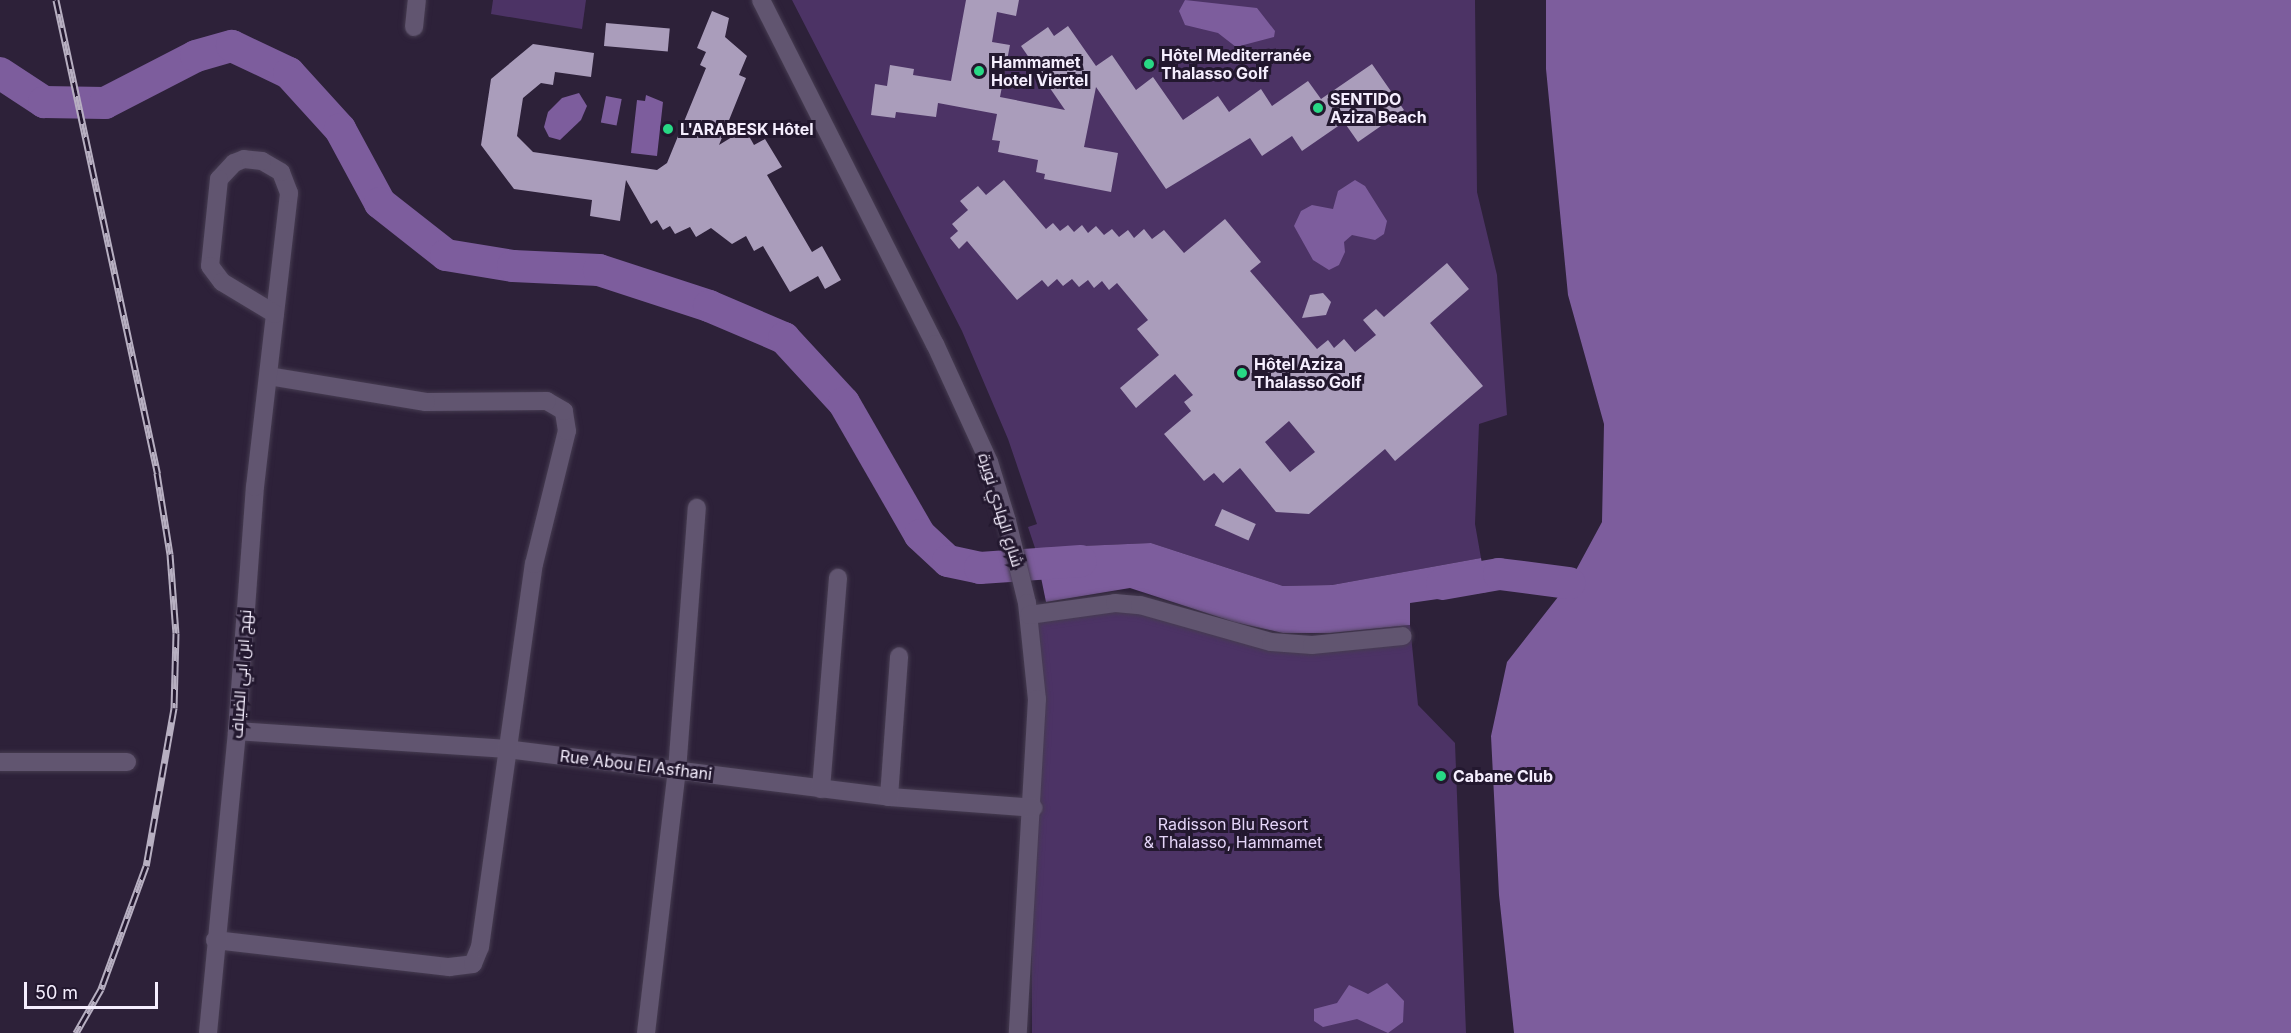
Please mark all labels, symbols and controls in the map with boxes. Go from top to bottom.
place label: Hôtel Mediterranée Thalasso Golf [1161,45,1311,83]
place label: Hammamet Hotel Viertel [991,52,1088,90]
marker: Hôtel Mediterranée Thalasso Golf [1142,57,1156,71]
marker: Hammamet Hotel Viertel [972,64,986,78]
place label: SENTIDO Aziza Beach [1330,89,1427,127]
marker: SENTIDO Aziza Beach [1311,101,1325,115]
place label: L'ARABESK Hôtel [680,119,814,139]
marker: L'ARABESK Hôtel [661,122,675,136]
place label: Hôtel Aziza Thalasso Golf [1254,354,1362,392]
marker: Hôtel Aziza Thalasso Golf [1235,366,1249,380]
street label: شارع الهادي نويرة [975,451,1027,569]
street label: نهج ابن ابي الضياف [227,609,255,739]
street label: Rue Abou El Asfhani [559,746,713,784]
place label: Cabane Club [1453,766,1553,786]
marker: Cabane Club [1434,769,1448,783]
park label: Radisson Blu Resort & Thalasso, Hammamet [1144,814,1322,852]
scale bar [27,970,160,1008]
text: 50 m [35,982,78,1003]

